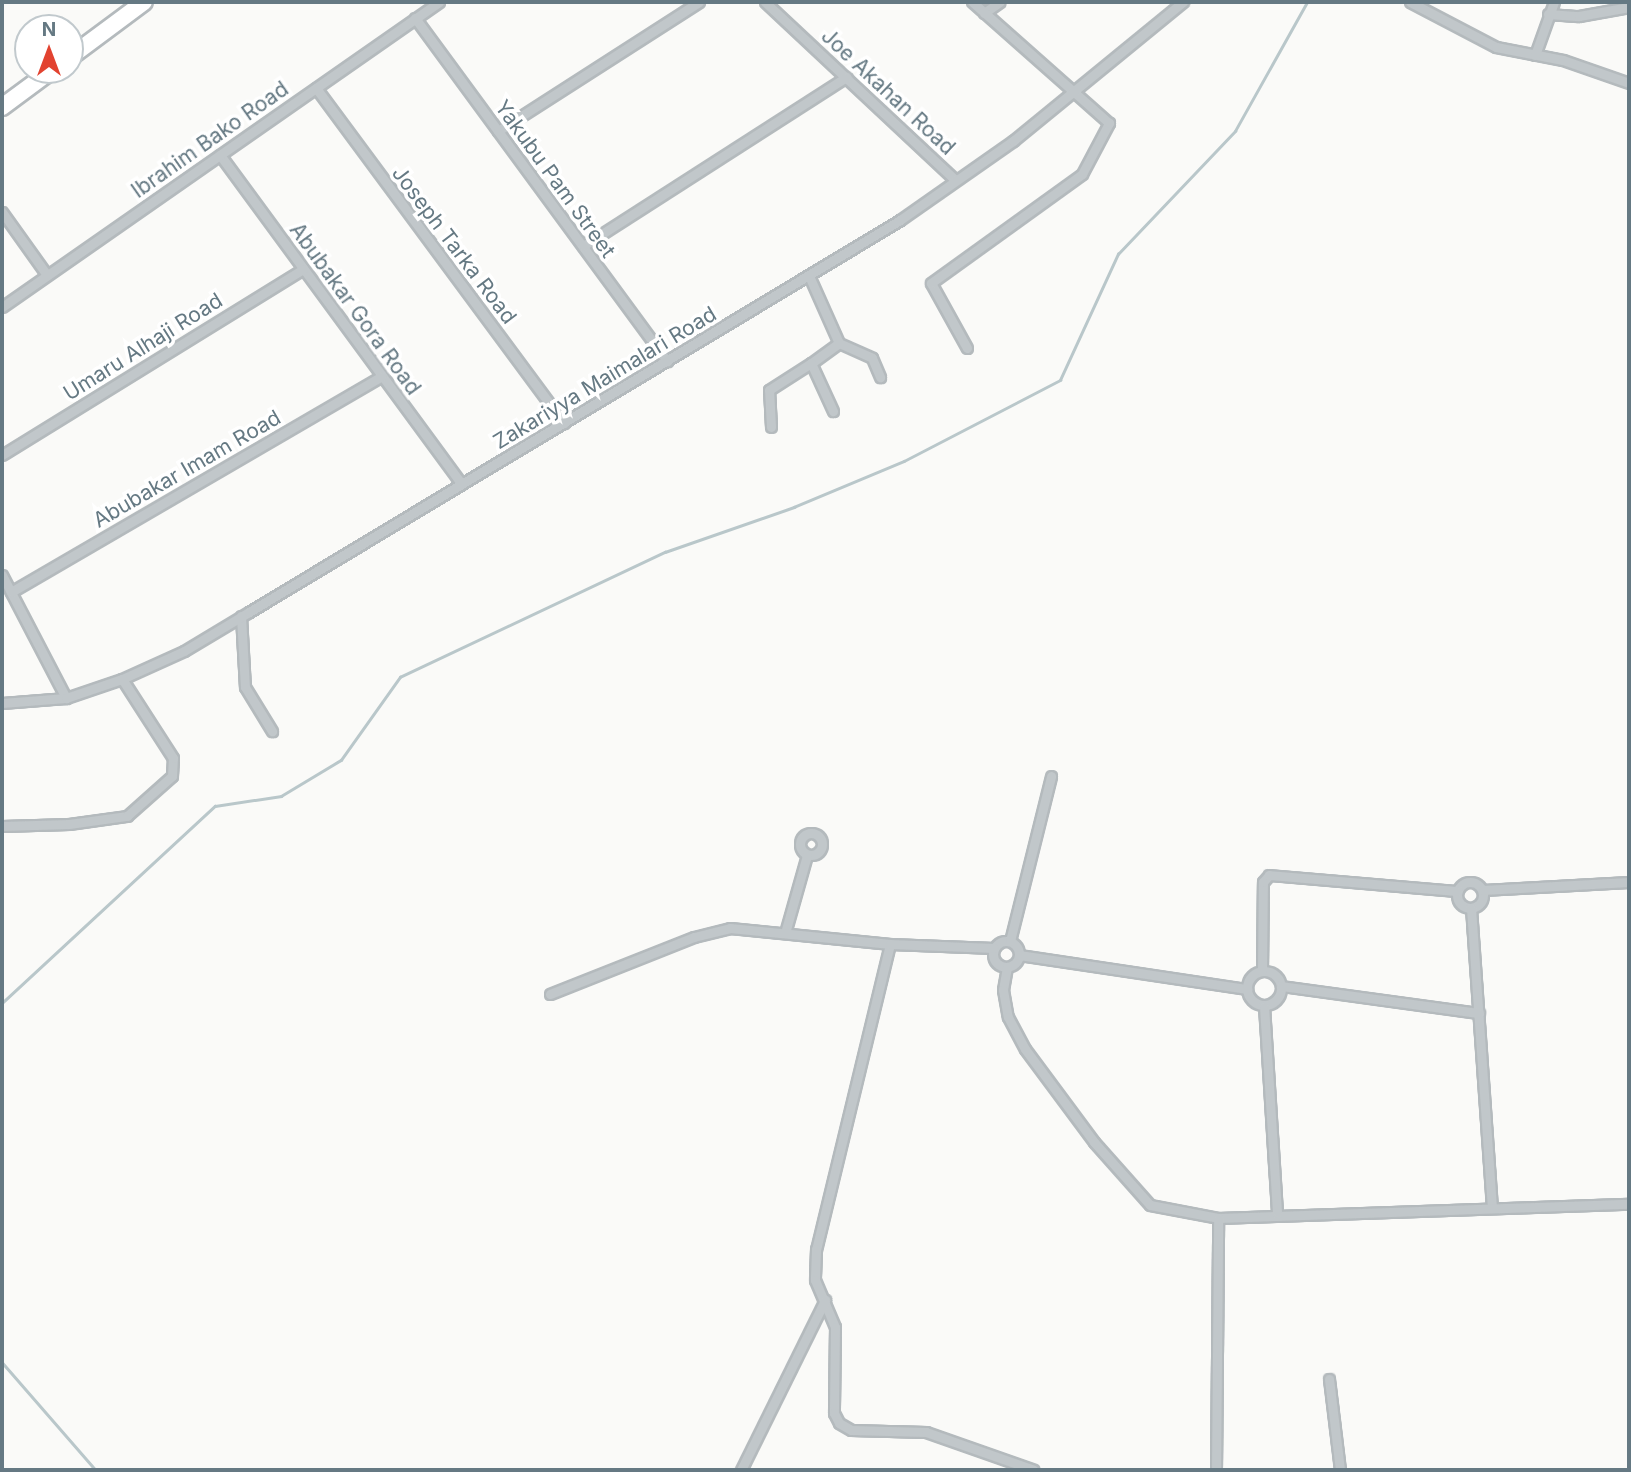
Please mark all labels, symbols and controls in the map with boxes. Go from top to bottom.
north arrow [14,14,84,84]
text: N [42,18,56,41]
street label: Joe Akahan Road [816,24,960,160]
street label: Ibrahim Bako Road [127,76,293,204]
street label: Yakubu Pam Street [489,95,621,263]
street label: Joseph Tarka Road [386,161,522,329]
street label: Abubakar Gora Road [284,218,426,400]
street label: Umaru Alhaji Road [59,288,227,406]
street label: Zakariyya Maimalari Road [489,301,721,455]
street label: Abubakar Imam Road [89,405,285,533]

